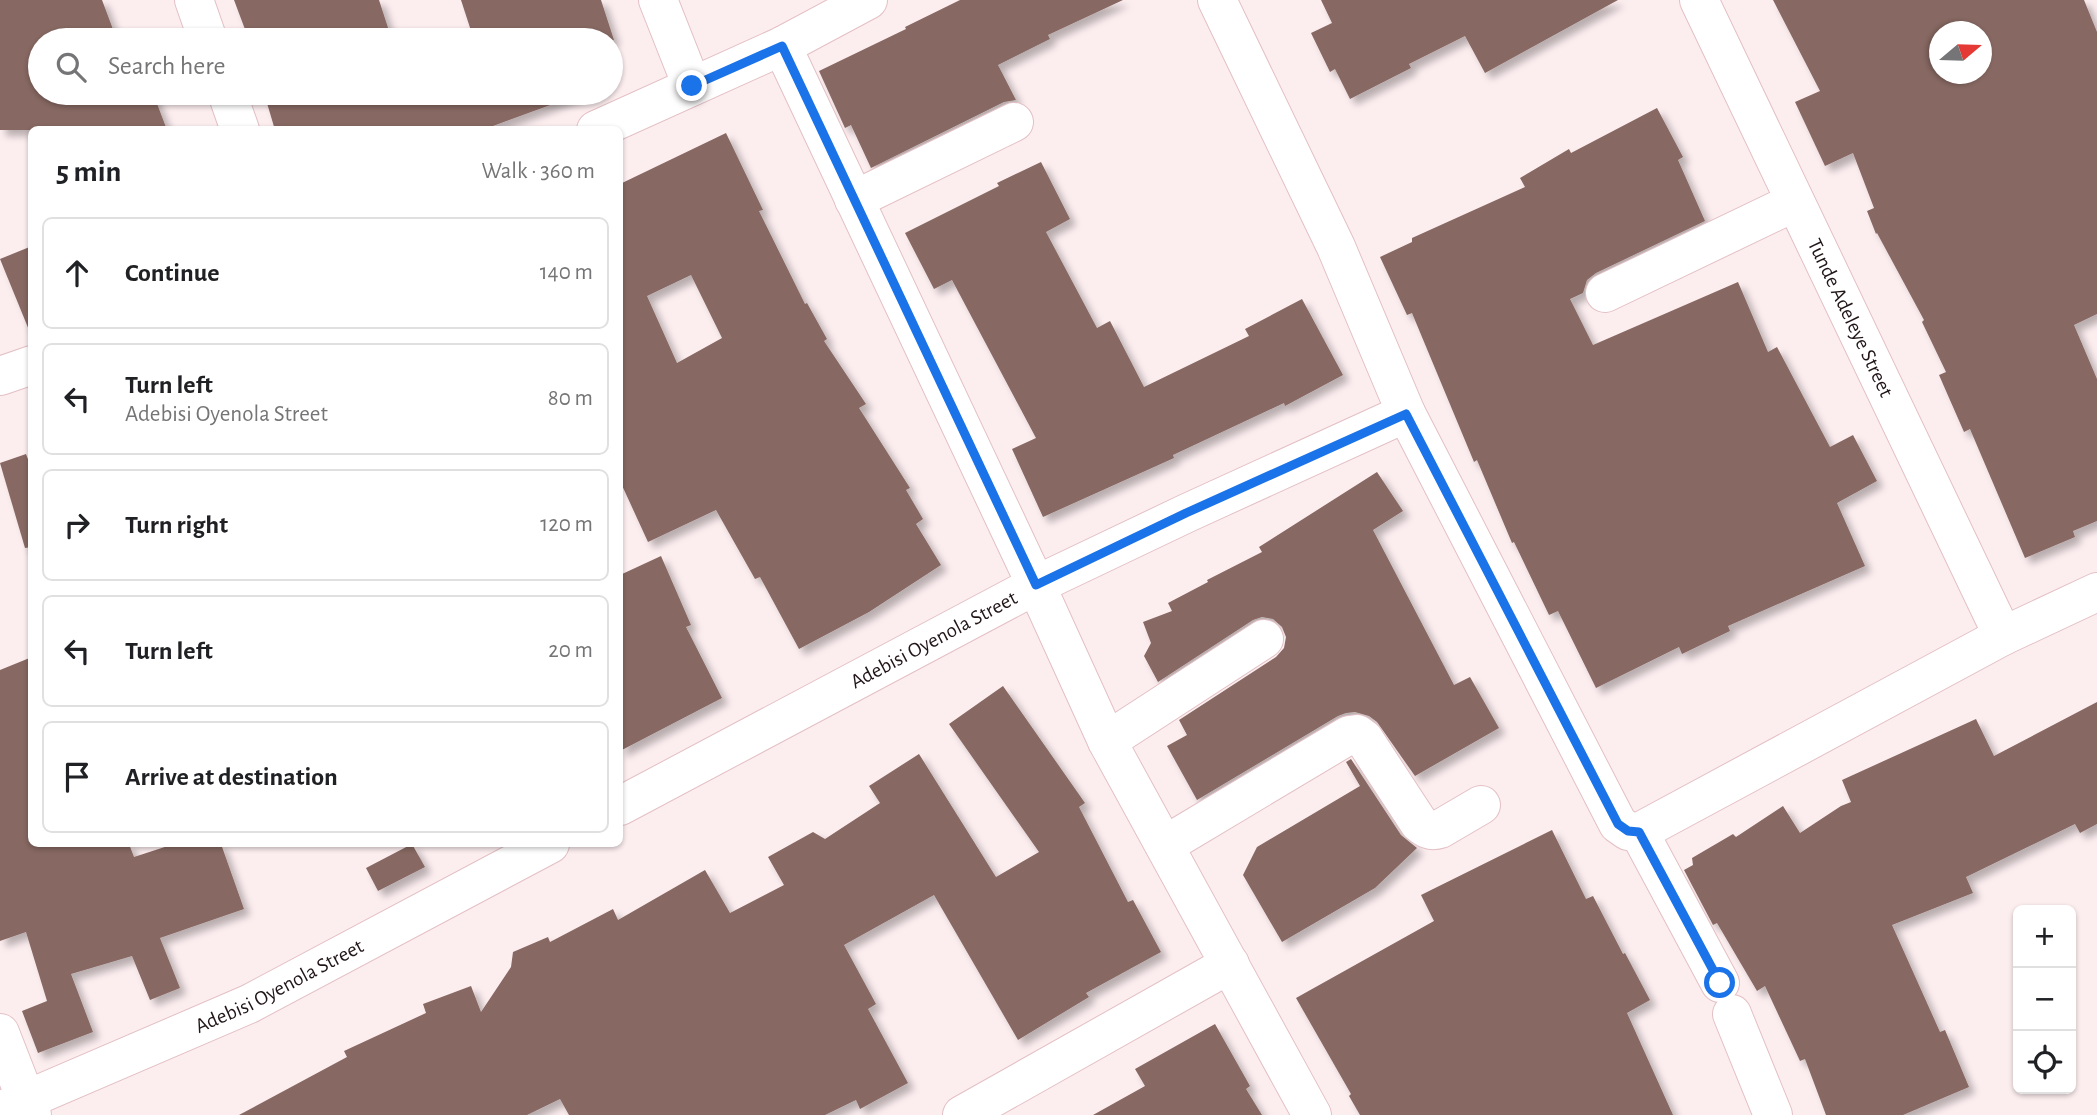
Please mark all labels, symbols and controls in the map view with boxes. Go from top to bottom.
north arrow [1929,21,1992,84]
search box [28,28,623,105]
icon: search [52,48,90,86]
text: Search here [108,53,226,79]
route end [676,70,707,101]
text: 5 min [56,157,121,187]
text: Walk · 360 m [481,160,595,183]
street label: Tunde Adeleye Street [1804,235,1897,400]
icon: ahead [58,254,96,292]
text: Continue [125,260,220,286]
text: 140 m [540,261,593,284]
text: Turn left [125,372,213,398]
icon: left [58,380,96,418]
text: 80 m [548,387,593,410]
text: Adebisi Oyenola Street [125,403,328,426]
icon: right [58,506,96,544]
text: Turn right [125,512,228,538]
text: 120 m [540,513,593,536]
street label: Adebisi Oyenola Street [847,587,1021,693]
icon: left [58,632,96,670]
text: Turn left [125,638,213,664]
text: 20 m [548,639,593,662]
icon: arrive [58,758,96,796]
text: Arrive at destination [125,764,338,790]
map controls [2013,905,2076,1094]
button: + [2013,905,2076,968]
street label: Adebisi Oyenola Street [192,935,367,1037]
route start [1704,967,1735,998]
button: − [2013,968,2076,1031]
button: locate [2013,1031,2076,1094]

